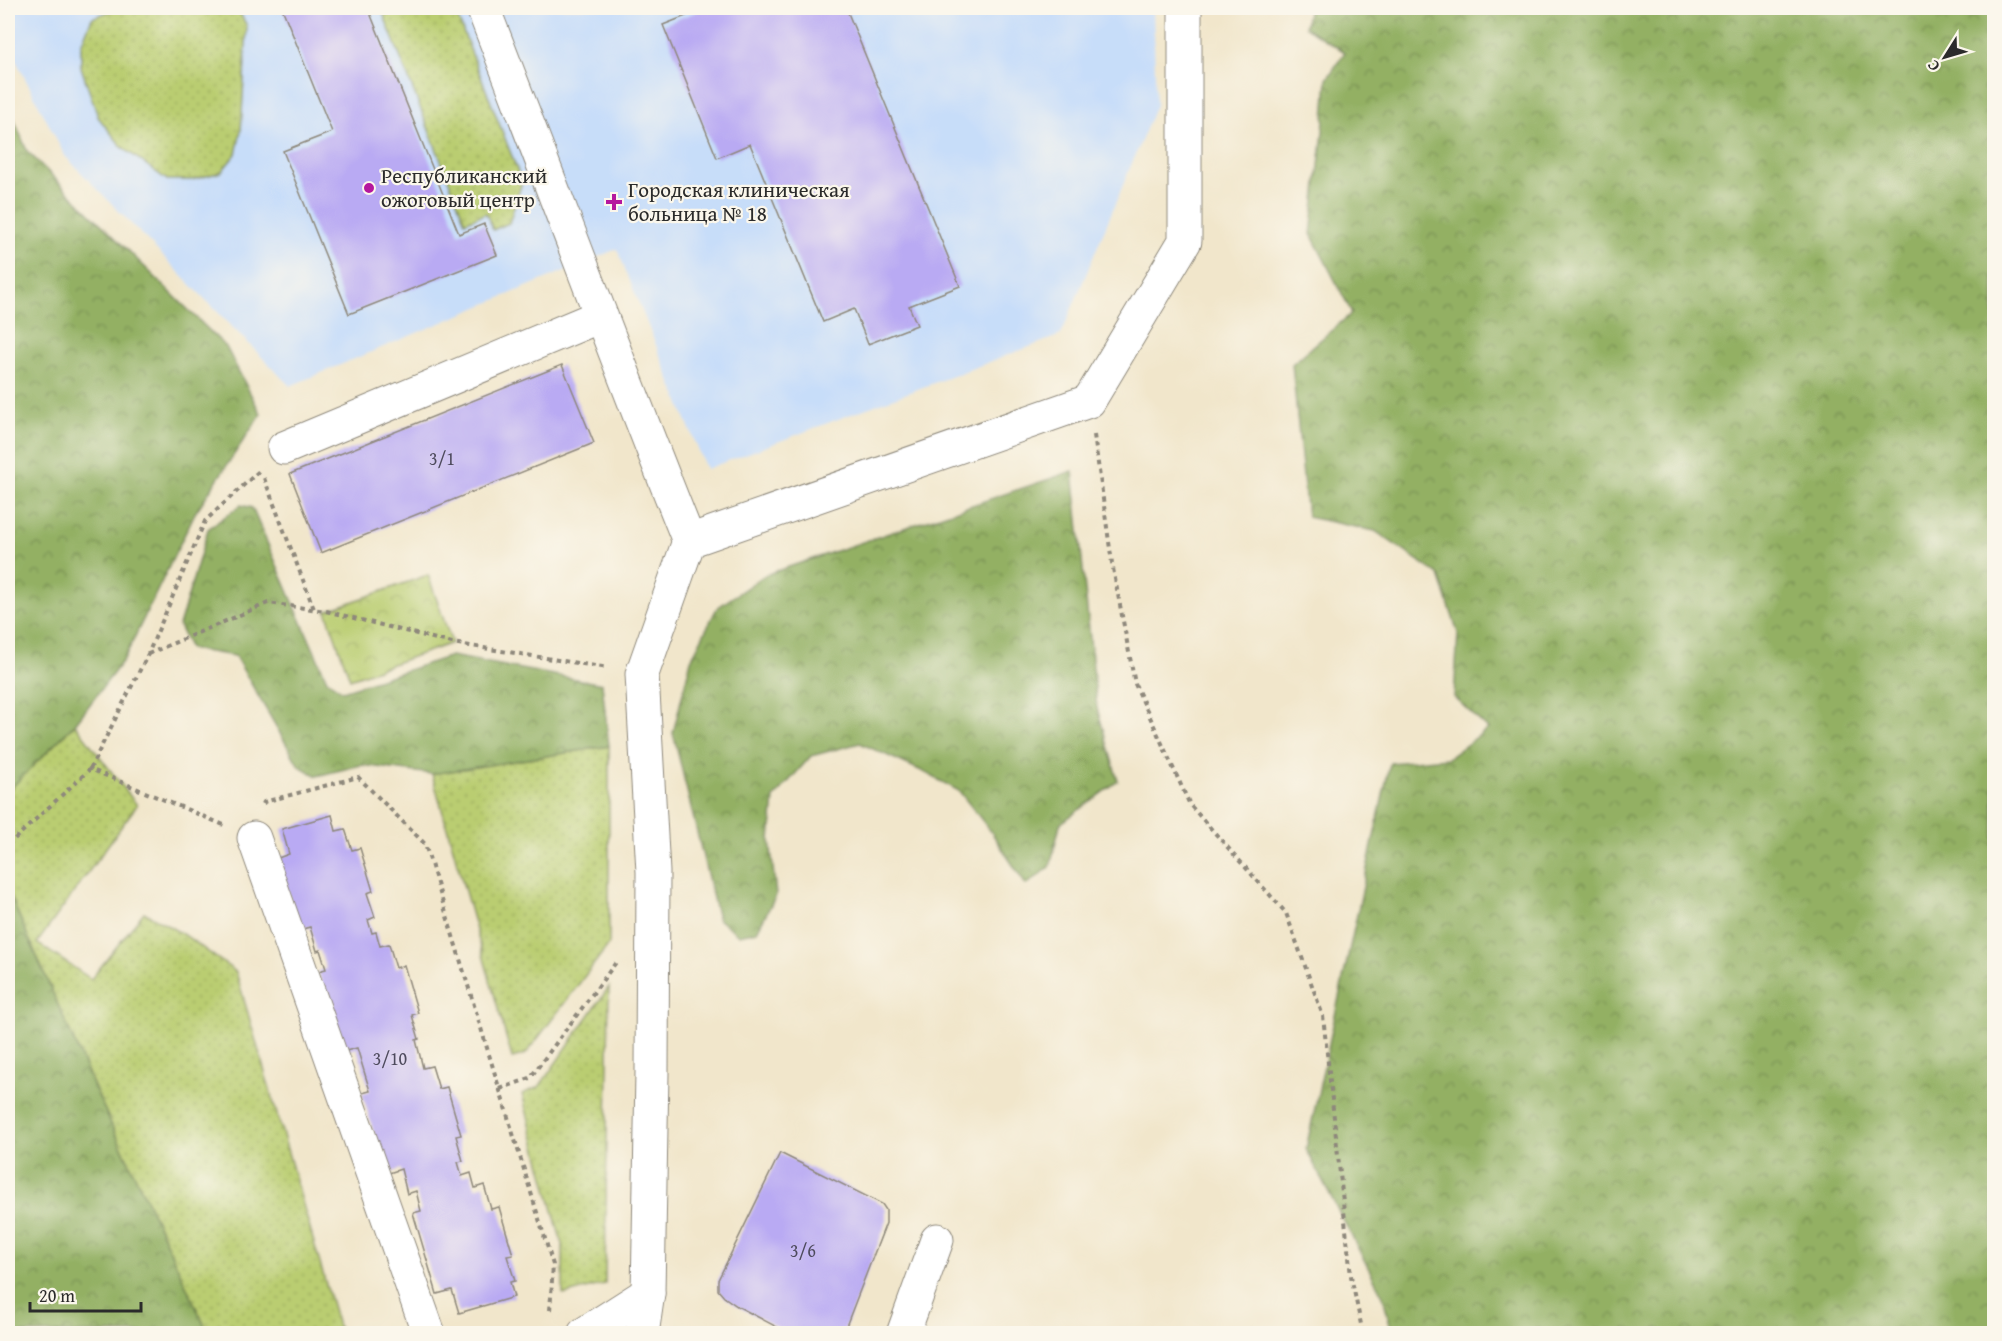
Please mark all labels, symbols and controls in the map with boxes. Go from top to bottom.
north arrow [1915,27,1975,87]
text: С [1921,55,1945,77]
place label: Республиканский ожоговый центр [381,160,547,215]
place label: Городская клиническая больница № 18 [628,174,850,229]
marker: Республиканский ожоговый центр [362,181,376,195]
marker: Городская клиническая больница № 18 [605,193,623,211]
house number: 3/1 [429,445,455,472]
house number: 3/10 [373,1045,408,1072]
house number: 3/6 [790,1237,816,1264]
scale bar [30,1275,141,1313]
text: 20 m [39,1282,75,1309]

